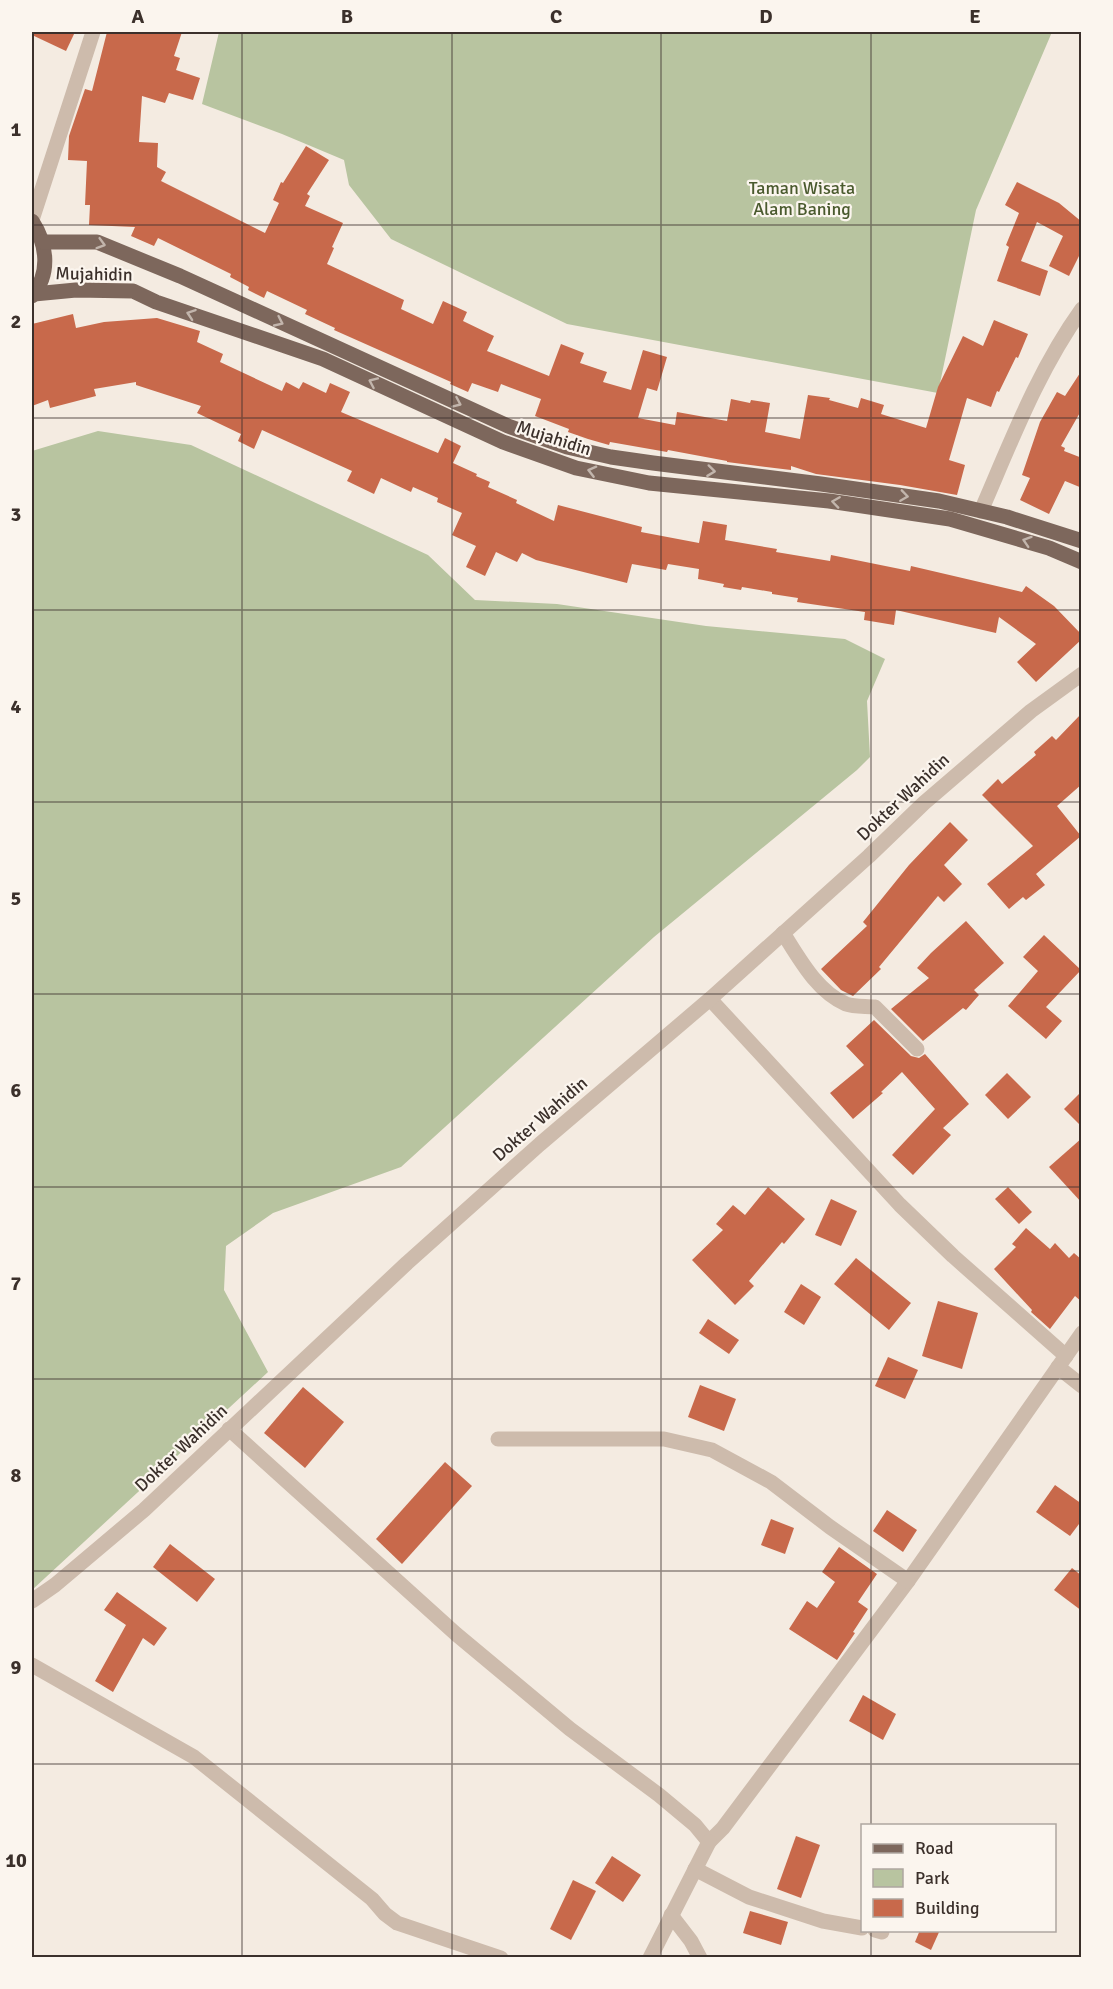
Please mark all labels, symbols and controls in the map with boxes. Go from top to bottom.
text: A [132,4,145,29]
text: B [341,4,353,29]
text: C [550,4,562,29]
text: D [759,4,773,29]
text: E [969,4,981,29]
text: 1 [11,117,22,142]
park label: Taman Wisata Alam Baning [749,177,855,220]
one-way arrow [96,237,106,250]
street label: Mujahidin [55,262,133,286]
one-way arrow [186,308,196,321]
text: 2 [11,309,21,334]
one-way arrow [273,314,284,326]
one-way arrow [368,377,379,389]
one-way arrow [450,396,461,408]
street label: Mujahidin [514,416,594,460]
one-way arrow [706,464,715,476]
one-way arrow [587,466,597,479]
one-way arrow [899,489,909,501]
one-way arrow [832,496,841,508]
text: 3 [11,502,21,527]
one-way arrow [1022,535,1033,548]
text: 4 [11,694,22,719]
street label: Dokter Wahidin [852,749,954,845]
text: 5 [11,886,21,911]
street label: Dokter Wahidin [488,1072,592,1166]
text: 6 [11,1078,22,1103]
text: 7 [11,1271,22,1296]
street label: Dokter Wahidin [130,1400,232,1496]
text: 8 [11,1463,22,1488]
text: 9 [11,1655,22,1680]
legend [861,1824,1056,1932]
text: Road [915,1837,954,1859]
text: 10 [5,1848,27,1873]
text: Park [915,1867,950,1889]
text: Building [915,1897,979,1919]

